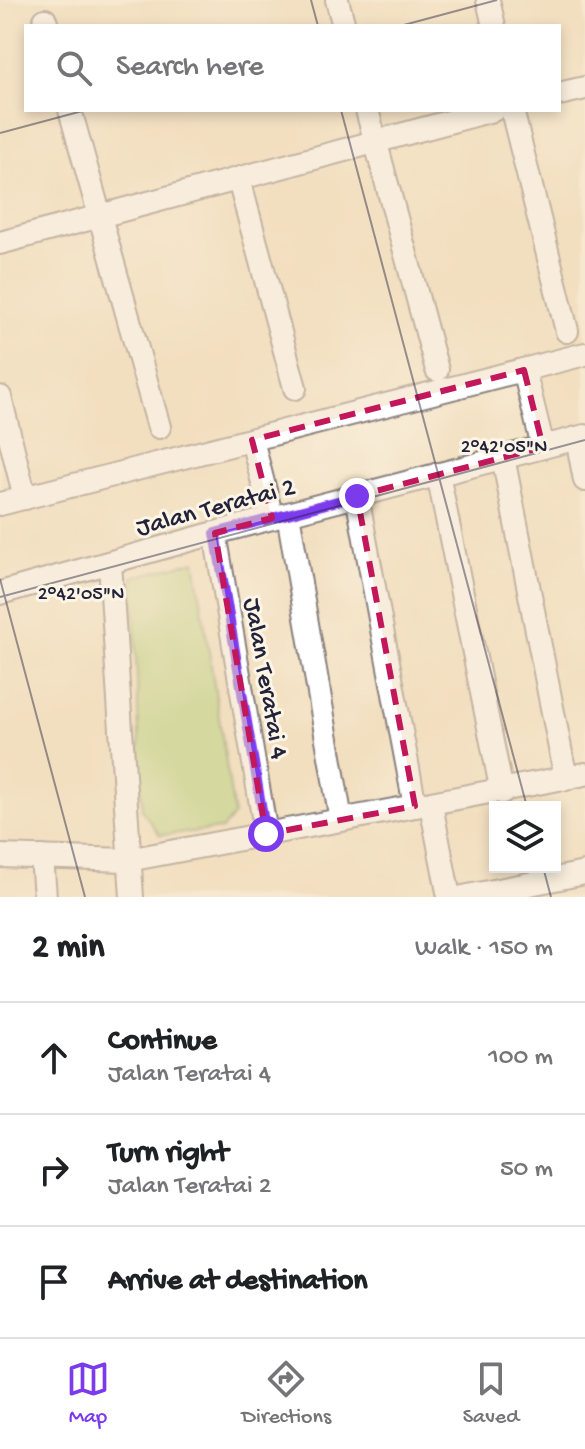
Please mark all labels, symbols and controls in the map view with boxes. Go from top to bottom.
search box [24,24,561,112]
icon: search [52,46,96,90]
text: Search here [116,51,264,86]
text: 2°42'05"N [461,437,547,460]
street label: Jalan Teratai 2 [133,473,299,545]
route end [339,478,375,514]
text: 2°42'05"N [38,584,124,607]
street label: Jalan Teratai 4 [234,596,293,762]
map controls [489,801,561,873]
button: layers [489,801,561,873]
route start [248,816,284,852]
text: 2 min [32,929,104,969]
text: Walk · 150 m [415,934,553,965]
text: Continue [108,1025,217,1060]
icon: ahead [32,1036,76,1080]
text: 100 m [488,1043,553,1074]
text: Jalan Teratai 4 [108,1060,271,1091]
text: Turn right [108,1137,228,1172]
icon: right [32,1148,76,1192]
text: 50 m [500,1155,553,1186]
text: Jalan Teratai 2 [108,1172,272,1203]
icon: arrive [32,1260,76,1304]
text: Arrive at destination [108,1265,368,1300]
tab: Map [66,1357,110,1431]
tab: Directions [242,1357,331,1431]
tab: Saved [463,1357,519,1431]

